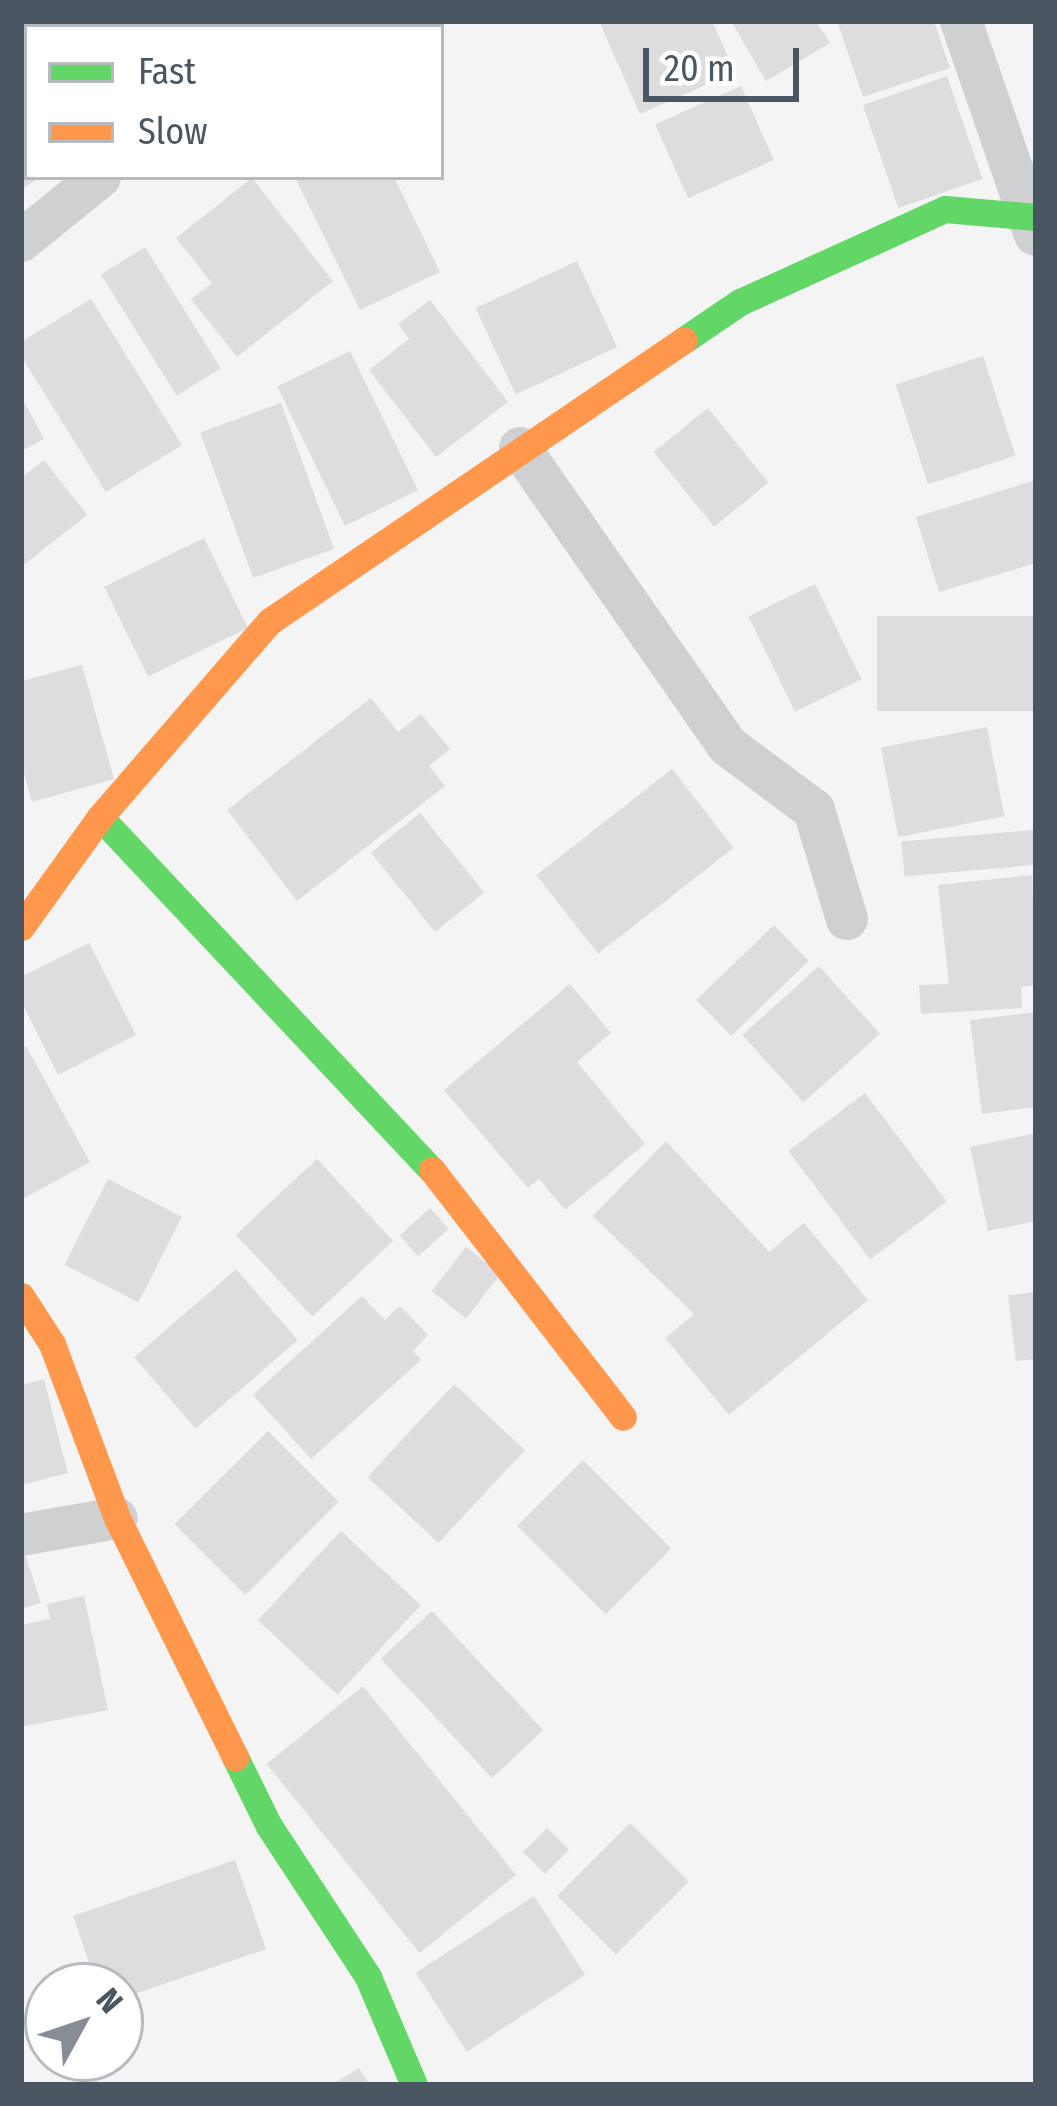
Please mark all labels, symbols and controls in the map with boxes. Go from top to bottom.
legend [24,24,444,180]
scale bar [649,24,805,98]
text: 20 m [664,47,735,91]
text: Fast [138,50,196,94]
text: Slow [138,110,208,154]
north arrow [24,1962,144,2082]
text: N [88,1980,131,2021]

